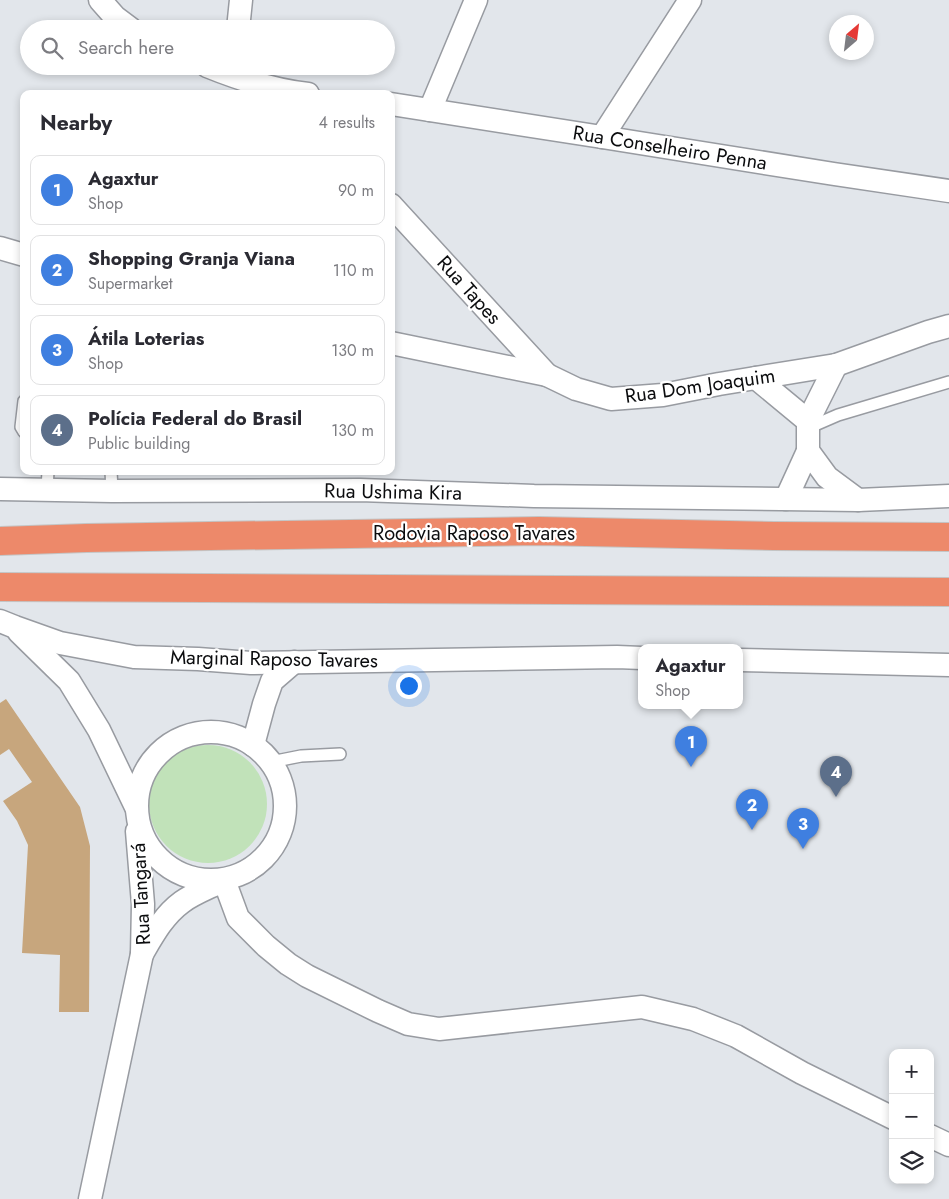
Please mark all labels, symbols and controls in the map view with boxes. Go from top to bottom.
north arrow [829,15,874,60]
search box [20,20,395,75]
icon: search [38,34,66,62]
text: Search here [78,34,174,61]
text: Nearby [40,108,112,138]
text: 4 results [319,111,375,134]
street label: Rua Conselheiro Penna [571,118,769,178]
text: Agaxtur [88,165,159,192]
text: 1 [53,179,61,202]
text: 90 m [338,179,374,202]
text: Shop [88,192,123,215]
text: Shopping Granja Viana [88,245,295,272]
street label: Rua Tapes [430,249,508,331]
text: 2 [52,259,62,282]
text: 110 m [333,259,374,282]
text: Supermarket [88,272,173,295]
text: Átila Loterias [88,325,204,352]
text: 3 [52,339,62,362]
text: 130 m [331,339,374,362]
text: Shop [88,352,123,375]
street label: Rua Dom Joaquim [623,361,777,411]
text: Polícia Federal do Brasil [88,405,302,432]
text: 4 [51,419,63,442]
text: 130 m [331,419,374,442]
text: Public building [88,432,190,455]
street label: Rua Ushima Kira [324,476,462,508]
street label: Rodovia Raposo Tavares [373,519,575,548]
street label: Marginal Raposo Tavares [170,643,378,675]
popup [638,644,743,709]
text: Agaxtur [655,652,726,679]
your location [396,673,422,699]
text: Shop [655,679,690,702]
pin: 1 [675,726,707,767]
pin: 4 [820,756,852,797]
pin: 2 [736,789,768,830]
pin: 3 [787,808,819,849]
street label: Rua Tangará [124,842,158,946]
map controls [889,1049,934,1184]
button: + [889,1049,934,1094]
button: − [889,1094,934,1139]
button: layers [889,1139,934,1184]

